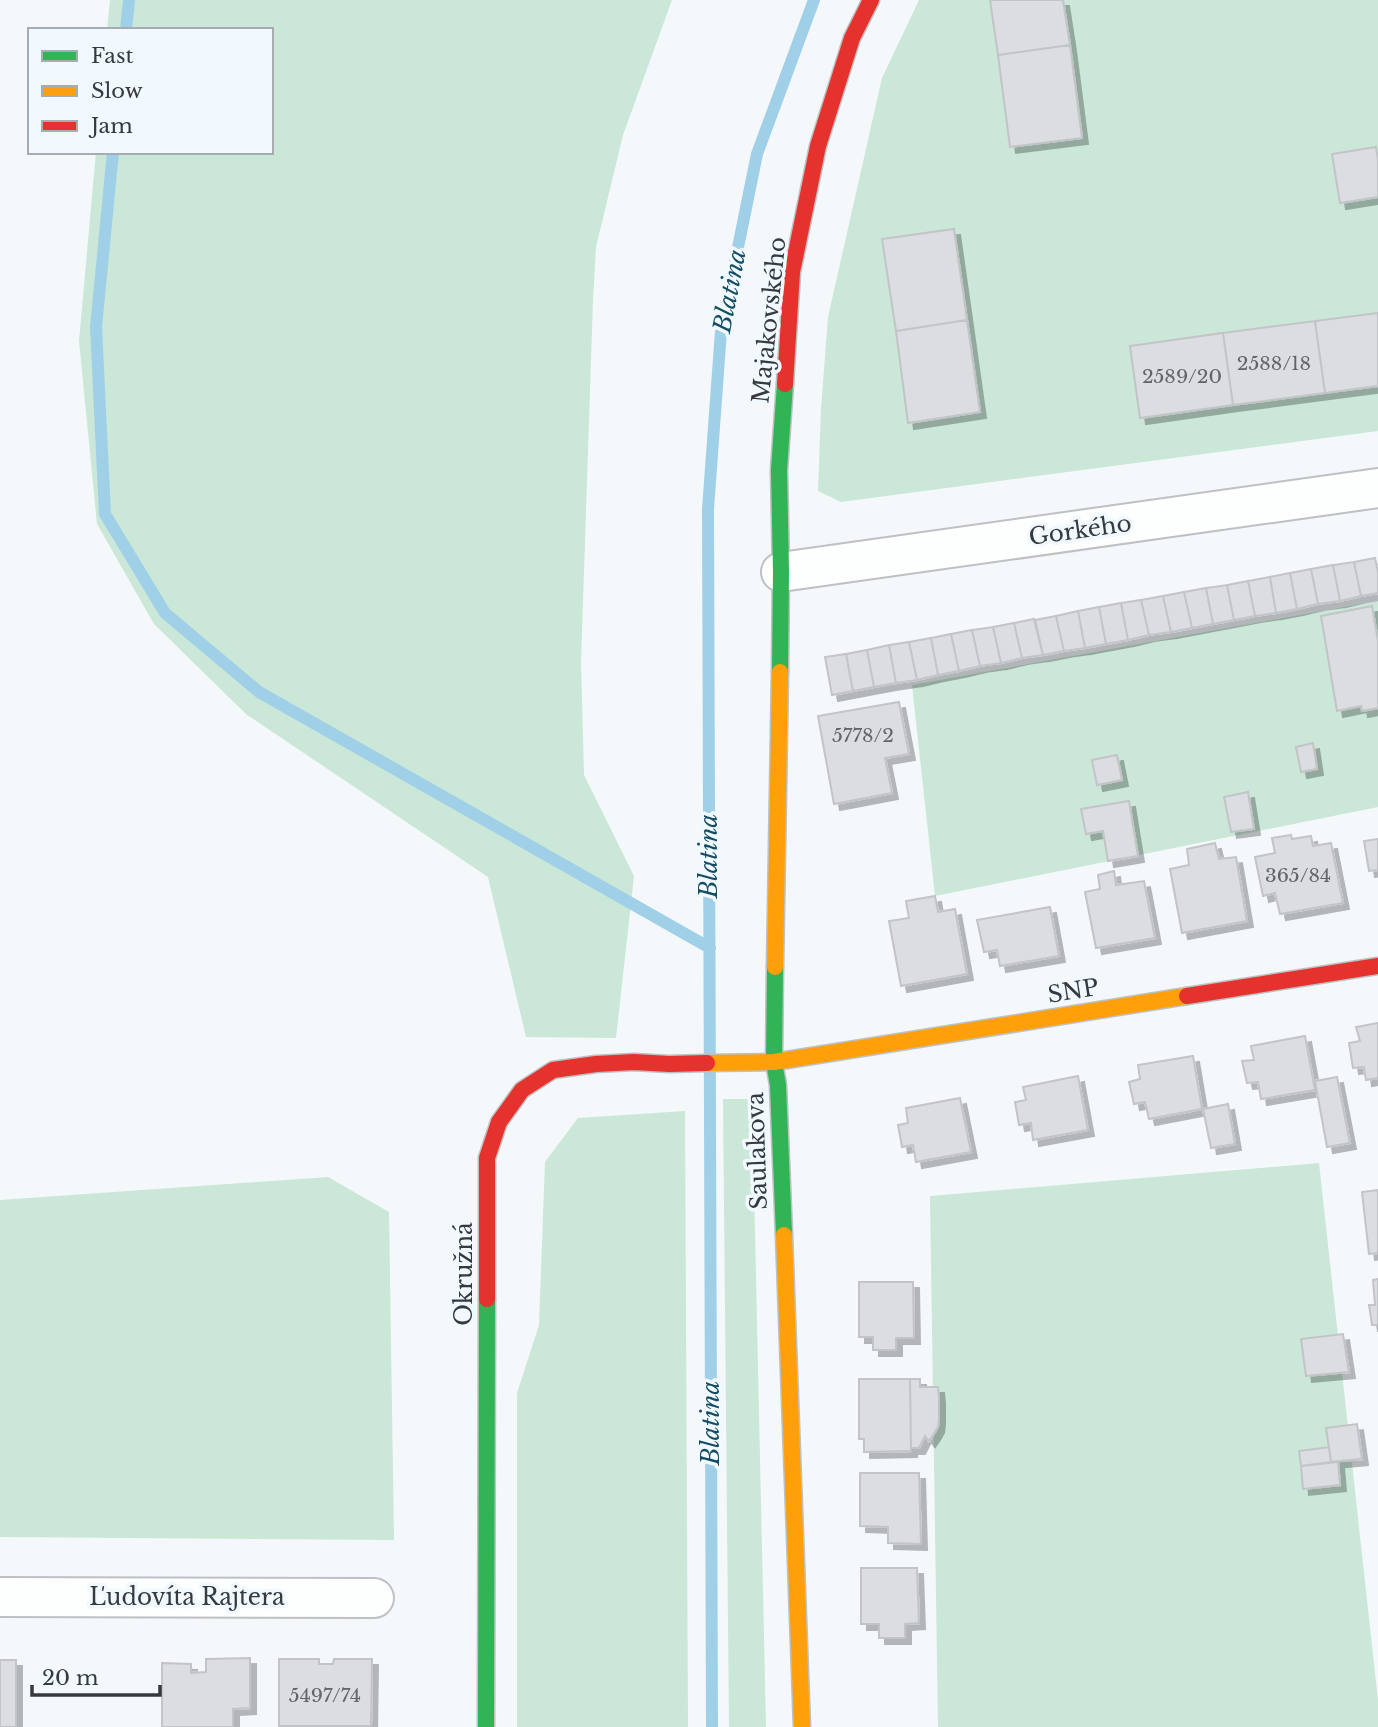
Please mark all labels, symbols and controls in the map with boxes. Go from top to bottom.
legend [28,28,273,154]
text: Fast [91,43,133,69]
text: Slow [91,78,143,104]
text: Jam [88,113,133,139]
street label: Majakovského [746,235,792,405]
water label: Blatina [707,247,752,336]
house number: 2588/18 [1237,352,1311,375]
house number: 2589/20 [1142,365,1222,388]
street label: Gorkého [1027,509,1133,551]
house number: 5778/2 [832,724,894,747]
water label: Blatina [694,814,723,899]
house number: 365/84 [1265,864,1331,887]
street label: SNP [1045,973,1101,1009]
street label: Saulakova [741,1091,773,1210]
street label: Okružná [450,1222,478,1326]
water label: Blatina [696,1381,725,1466]
street label: Ľudovíta Rajtera [89,1583,285,1611]
scale bar [32,1654,159,1698]
text: 20 m [42,1665,99,1691]
house number: 5497/74 [289,1684,361,1707]

